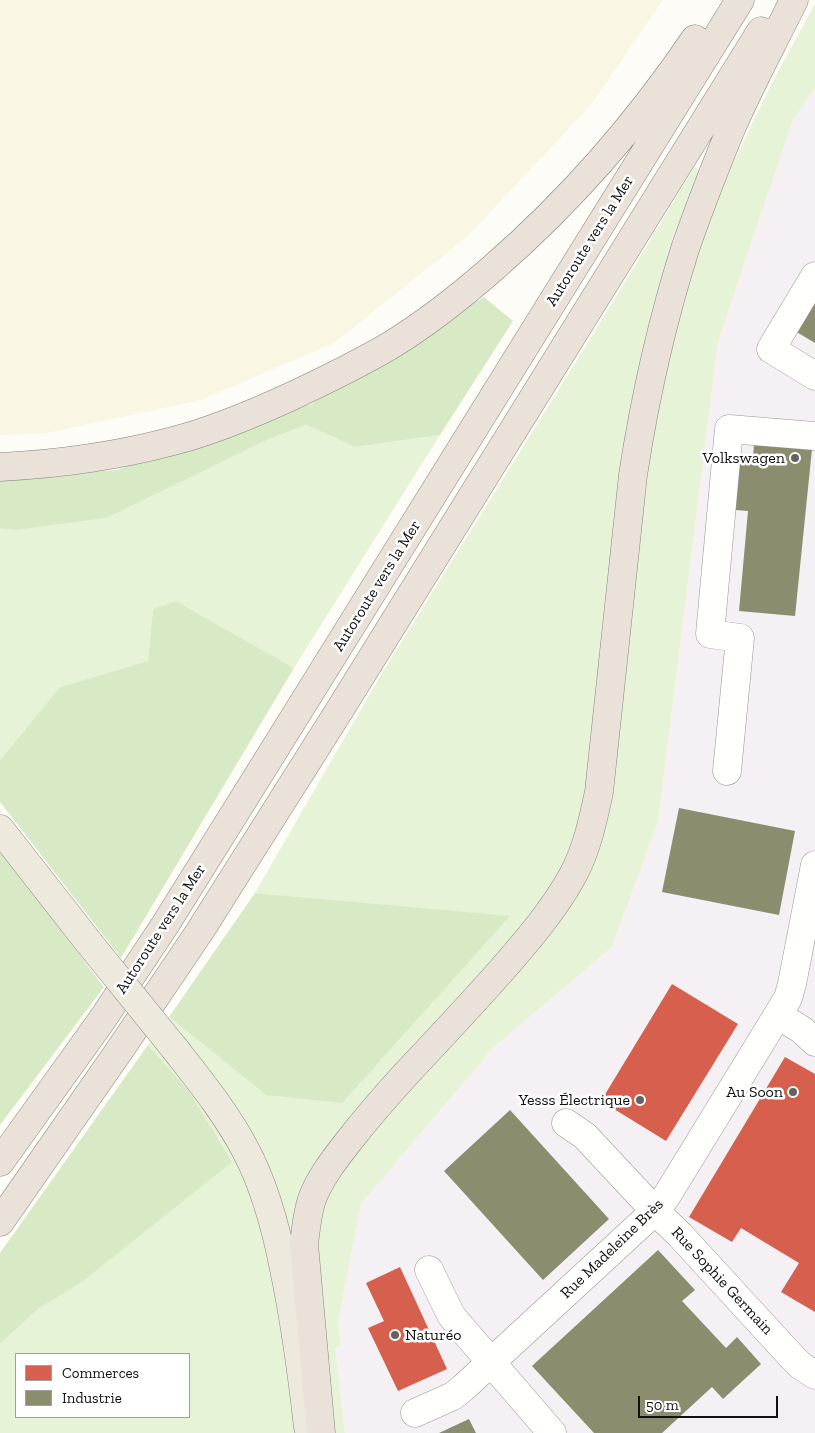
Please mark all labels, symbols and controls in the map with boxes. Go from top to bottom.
street label: Autoroute vers la Mer [542,172,638,310]
place label: Volkswagen [702,448,785,468]
marker: Volkswagen [789,452,801,464]
street label: Autoroute vers la Mer [329,517,425,655]
street label: Autoroute vers la Mer [112,861,210,997]
place label: Au Soon [726,1082,783,1102]
marker: Au Soon [787,1086,799,1098]
place label: Yesss Électrique [518,1090,630,1110]
marker: Yesss Électrique [634,1094,646,1106]
street label: Rue Madeleine Brès [557,1195,667,1303]
street label: Rue Sophie Germain [667,1223,777,1339]
place label: Naturéo [405,1325,462,1345]
marker: Naturéo [389,1329,401,1341]
legend [15,1353,190,1418]
text: Commerces [62,1364,139,1382]
scale bar [640,1386,780,1418]
text: Industrie [62,1389,122,1407]
text: 50 m [646,1396,679,1414]

